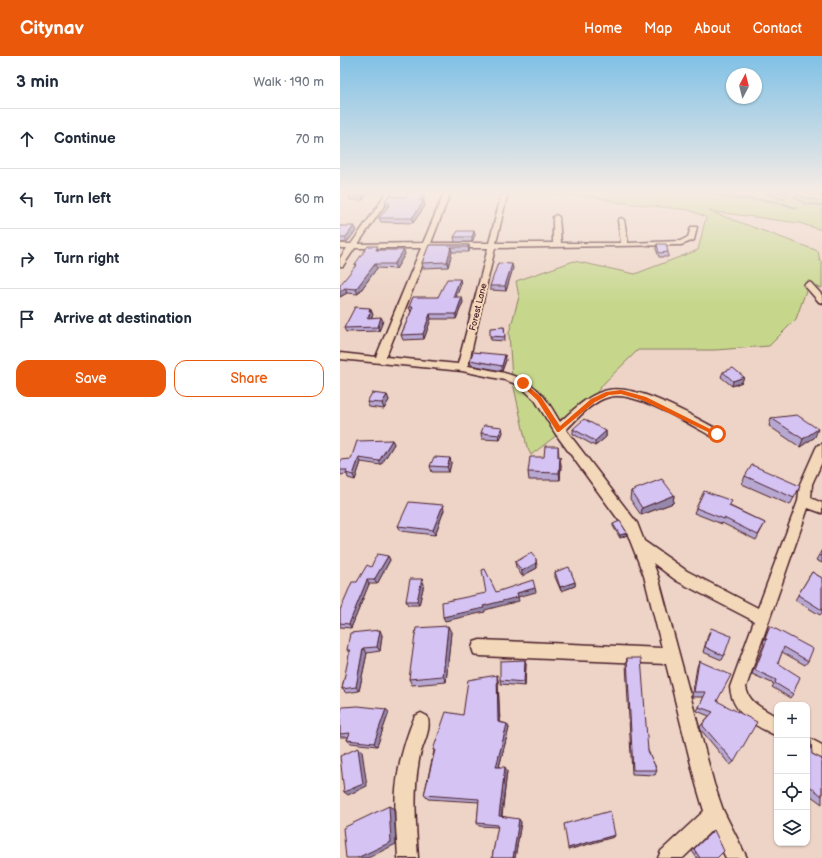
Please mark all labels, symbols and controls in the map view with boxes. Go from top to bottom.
text: Citynav [20,17,84,40]
text: Home [584,20,622,37]
text: Map [644,20,672,37]
text: About [694,20,731,37]
text: Contact [753,20,802,37]
north arrow [726,68,762,104]
text: 3 min [16,72,59,92]
text: Walk · 190 m [253,74,324,90]
icon: ahead [16,128,38,150]
text: Continue [54,129,116,148]
text: 70 m [296,131,324,147]
icon: left [16,188,38,210]
text: Turn left [54,189,111,208]
text: 60 m [294,191,324,207]
icon: right [16,248,38,270]
text: Turn right [54,249,119,268]
text: 60 m [294,251,324,267]
street label: Forest Lane [467,282,490,332]
icon: arrive [16,308,38,330]
text: Arrive at destination [54,309,192,328]
button: Save [16,360,166,397]
button: Share [174,360,324,397]
route end [514,374,532,392]
route start [708,425,726,443]
map controls [774,702,810,846]
button: + [774,702,810,738]
button: − [774,738,810,774]
button: locate [774,774,810,810]
button: layers [774,810,810,846]

